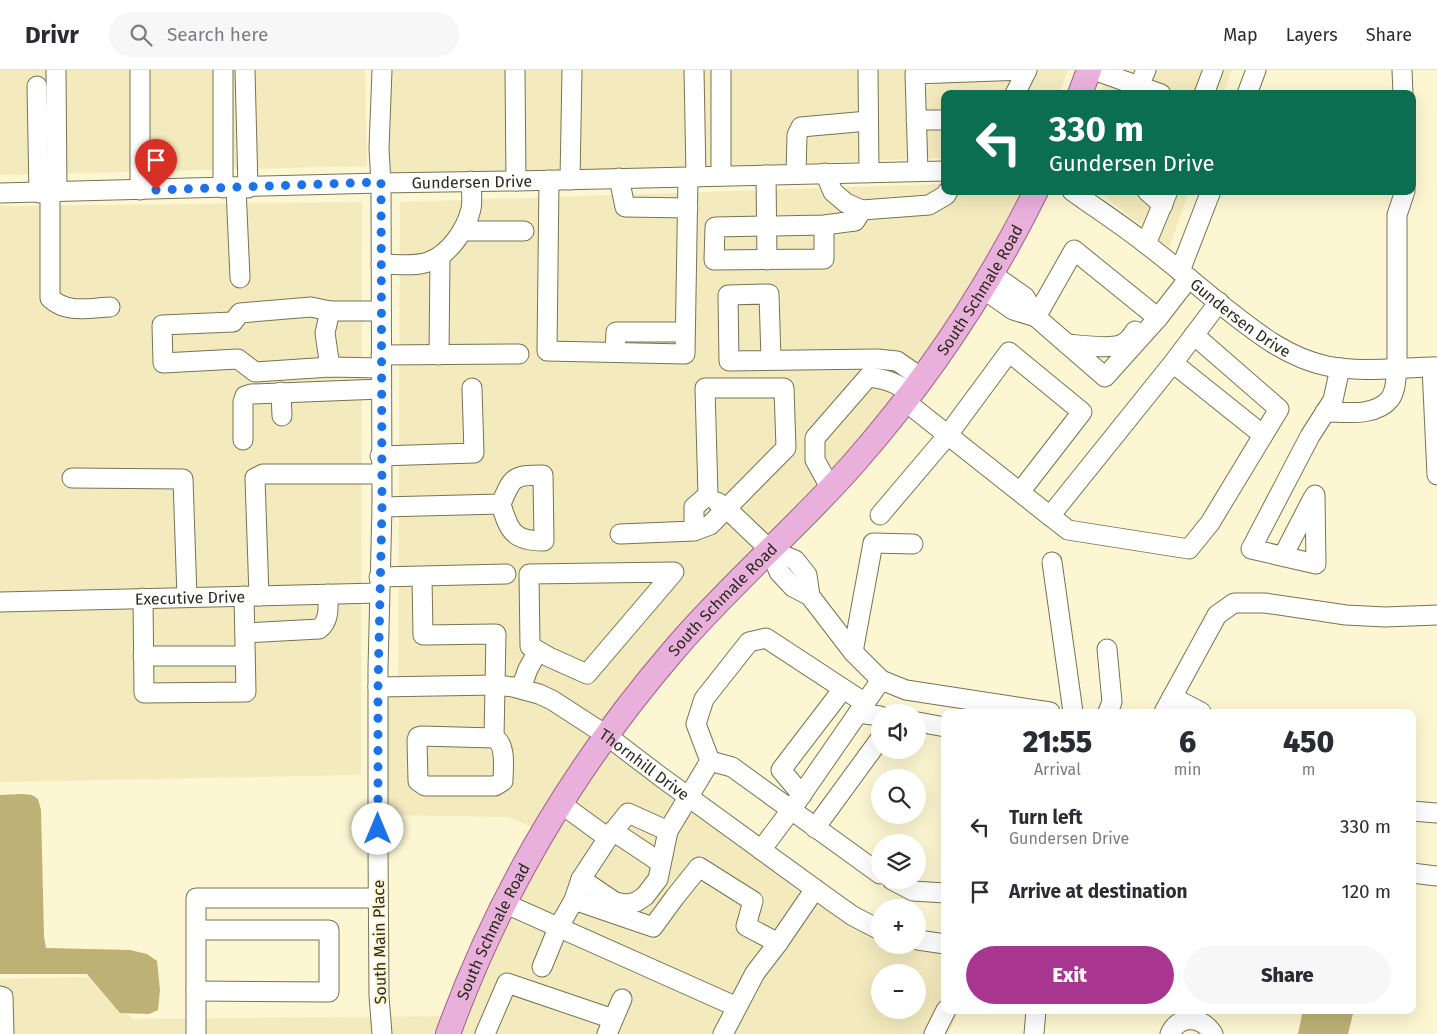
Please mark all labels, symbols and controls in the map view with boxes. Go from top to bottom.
search box [109,12,459,57]
text: Drivr [25,21,79,49]
icon: search [127,21,155,49]
text: Search here [167,23,268,46]
text: Map [1223,24,1258,46]
text: Layers [1286,24,1338,46]
text: Share [1366,24,1412,46]
text: 330 m [1049,108,1144,150]
icon: left [966,110,1031,175]
pin [135,139,177,190]
icon: arrive [142,146,170,174]
text: Gundersen Drive [1049,150,1214,177]
street label: Gundersen Drive [411,172,532,193]
street label: South Schmale Road [933,222,1027,359]
street label: Gundersen Drive [1186,274,1294,361]
street label: South Schmale Road [664,539,781,660]
street label: Executive Drive [135,587,245,609]
map controls [871,704,926,1019]
button: sound [871,704,926,759]
street label: Thornhill Drive [596,724,693,804]
text: 21:55 [1023,724,1092,760]
text: 6 [1179,724,1196,760]
text: 450 [1283,724,1334,760]
text: Arrival [1034,760,1081,779]
text: min [1174,760,1201,779]
text: m [1302,760,1316,779]
button: search [871,769,926,824]
position arrow [351,802,403,854]
text: Turn left [1009,806,1083,829]
icon: left [966,813,994,841]
text: 330 m [1340,815,1391,838]
text: Gundersen Drive [1009,829,1129,848]
button: layers [871,834,926,889]
street label: South Schmale Road [453,860,534,1003]
icon: arrive [966,878,994,906]
street label: South Main Place [369,880,390,1004]
text: Arrive at destination [1009,880,1188,903]
text: 120 m [1341,880,1391,903]
button: + [871,899,926,954]
button: Exit [966,946,1174,1004]
button: Share [1184,946,1391,1004]
button: − [871,964,926,1019]

